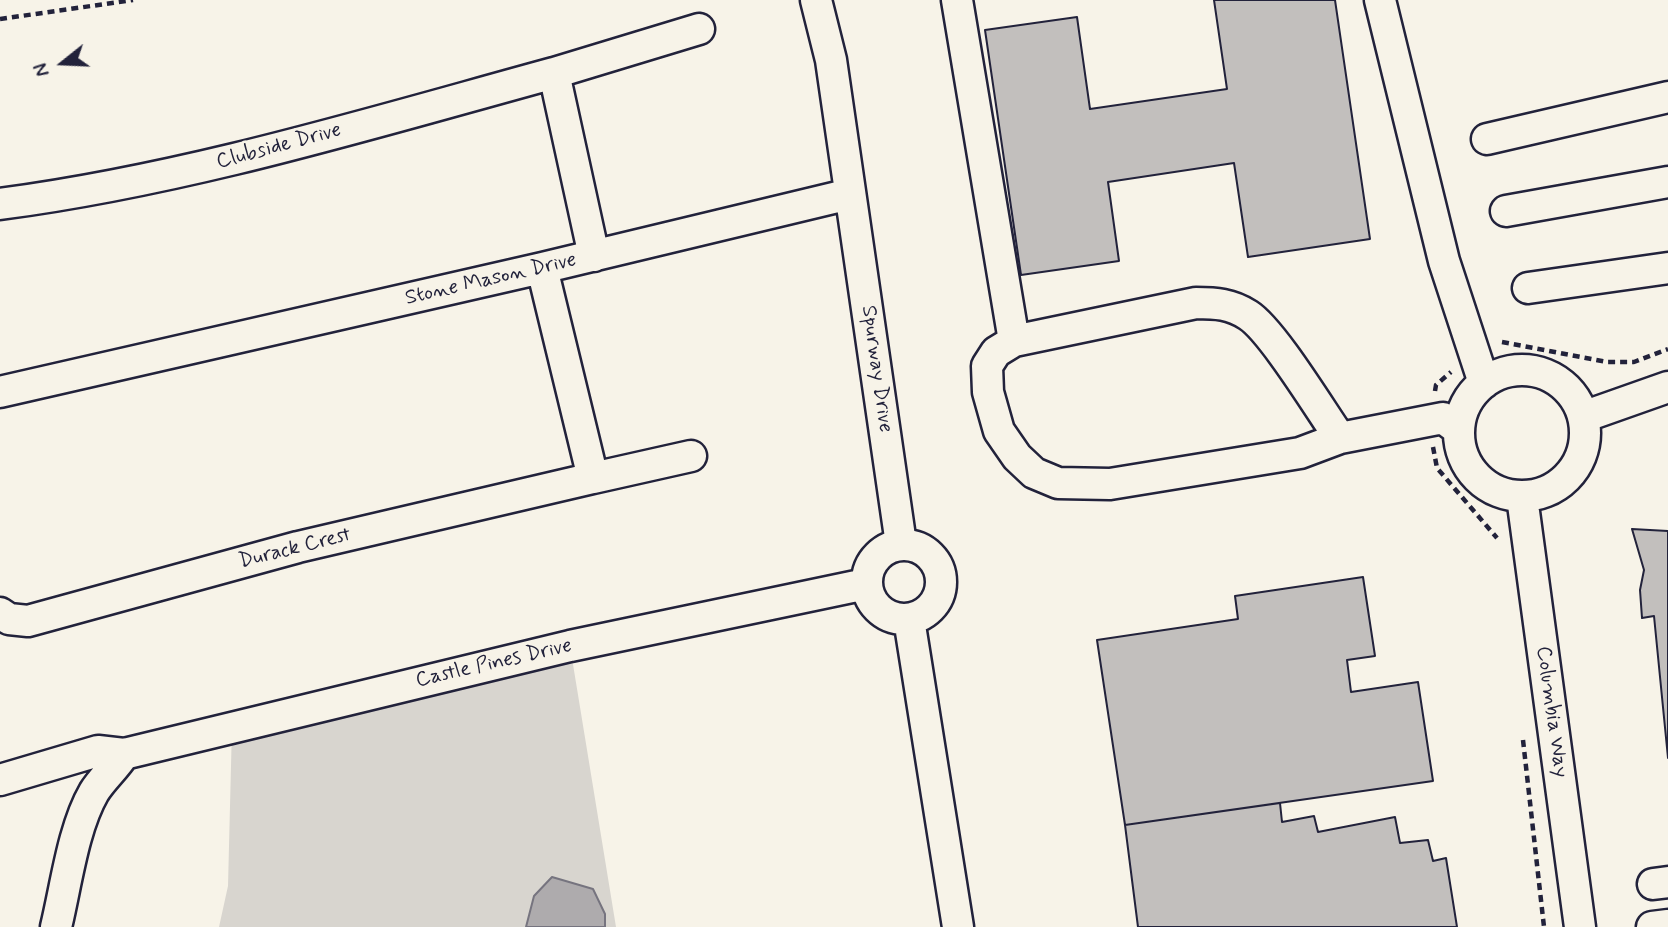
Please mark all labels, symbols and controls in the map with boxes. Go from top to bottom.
north arrow [28,28,98,98]
text: N [29,60,56,80]
street label: Clubside Drive [214,118,344,176]
street label: Stone Mason Drive [403,248,579,312]
street label: Spurway Drive [855,304,897,434]
street label: Durack Crest [236,523,354,575]
street label: Castle Pines Drive [413,634,575,694]
street label: Columbia Way [1529,645,1573,779]

